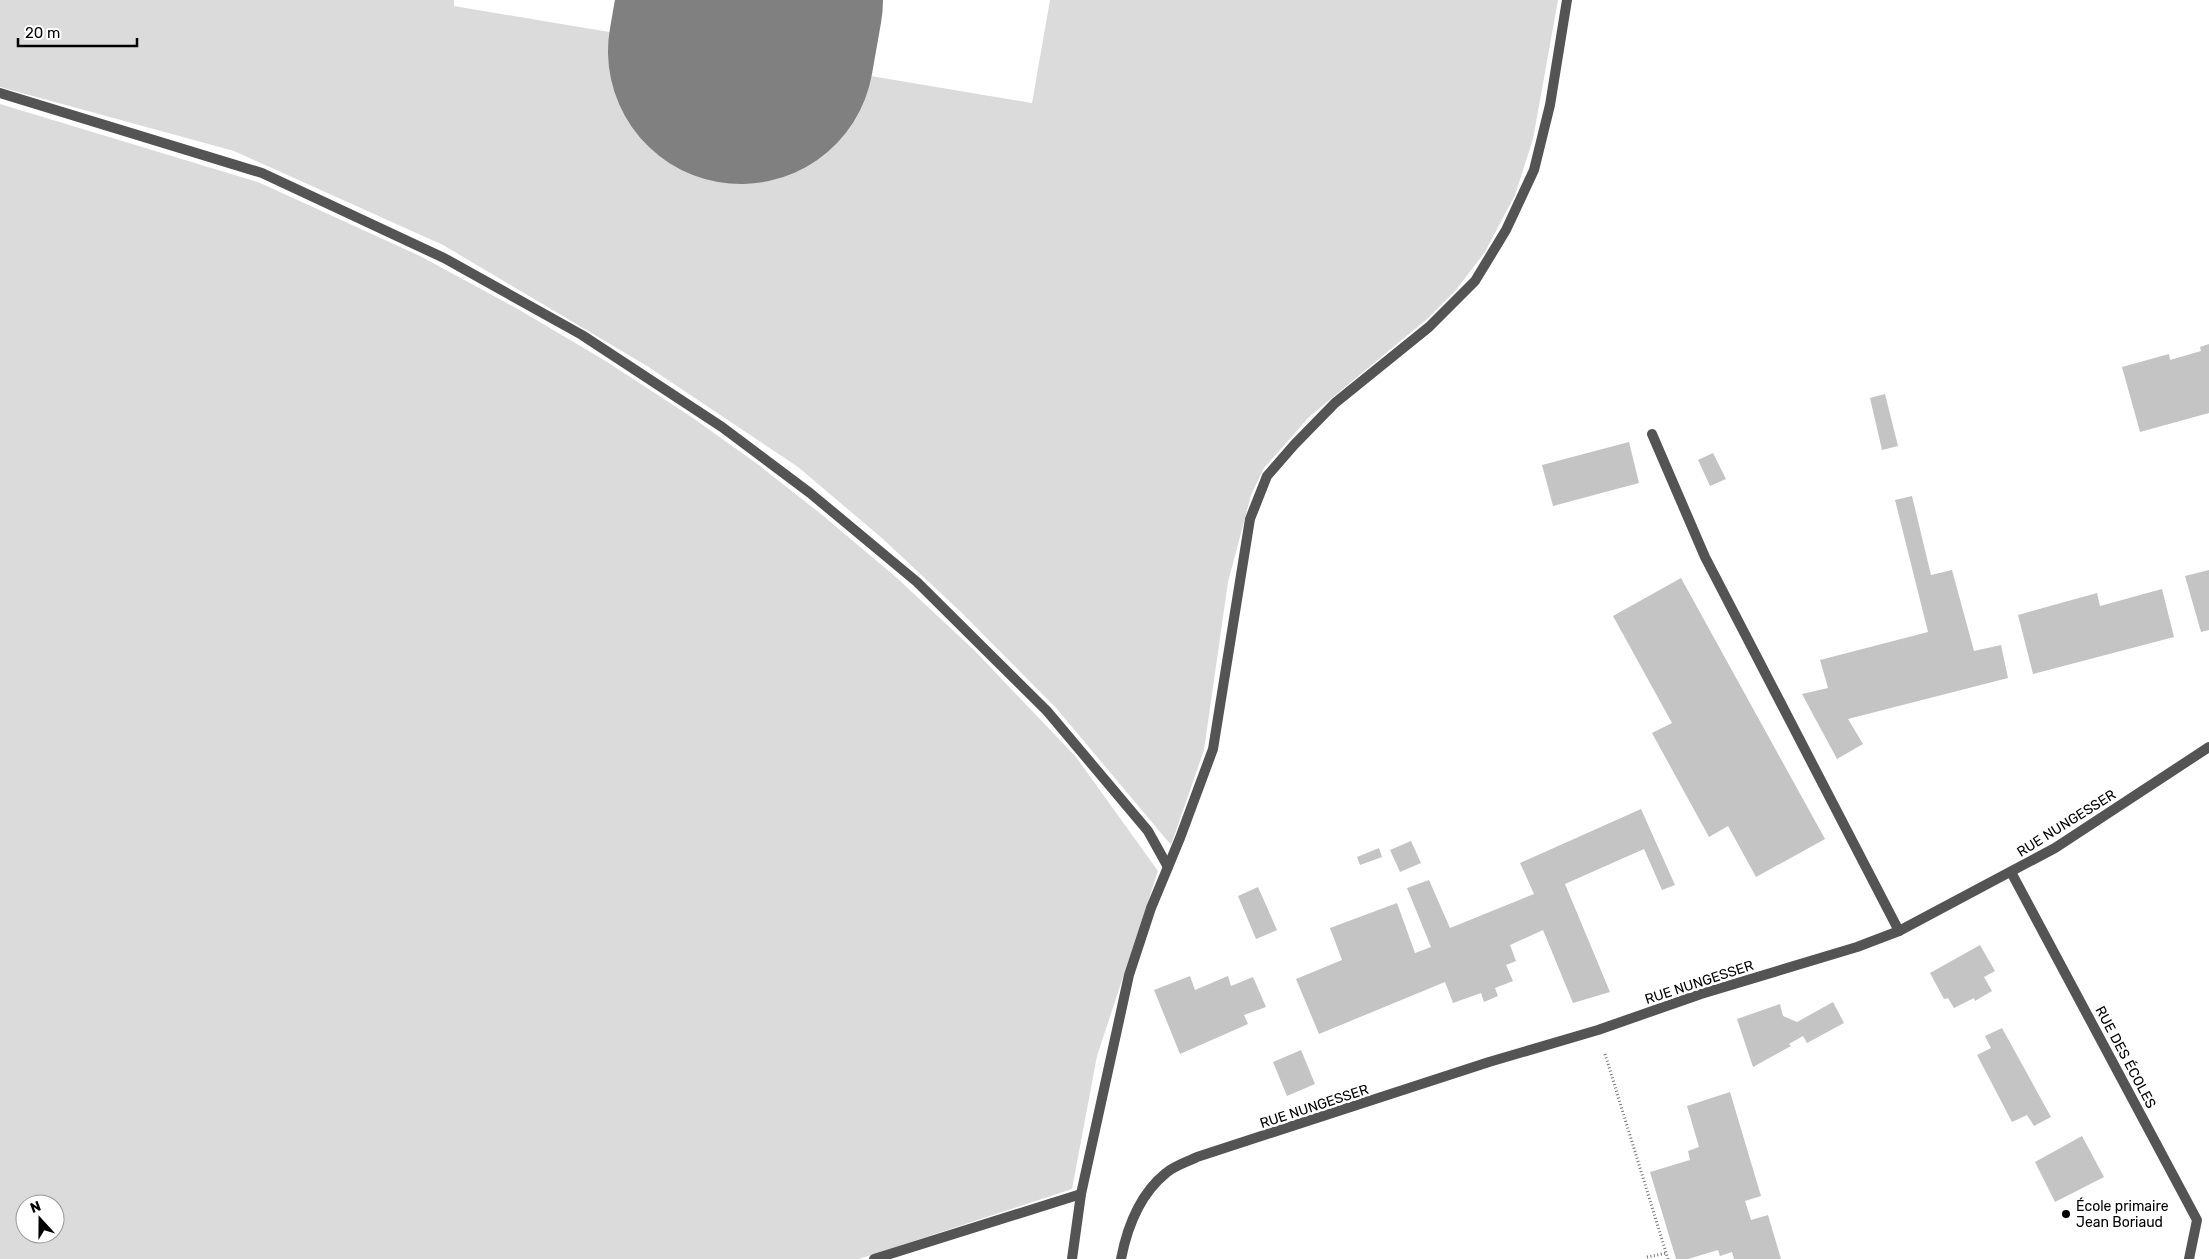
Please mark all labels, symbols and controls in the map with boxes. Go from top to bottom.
scale bar [18,15,136,47]
text: 20 m [25,24,60,42]
street label: RUE NUNGESSER [2014,786,2119,861]
street label: RUE NUNGESSER [1643,957,1756,1008]
street label: RUE DES ÉCOLES [2091,1003,2161,1112]
street label: RUE NUNGESSER [1258,1081,1371,1132]
north arrow [15,1194,65,1244]
place label: École primaire Jean Boriaud [2076,1197,2169,1231]
text: N [28,1198,43,1217]
marker: École primaire Jean Boriaud [2060,1208,2072,1220]

